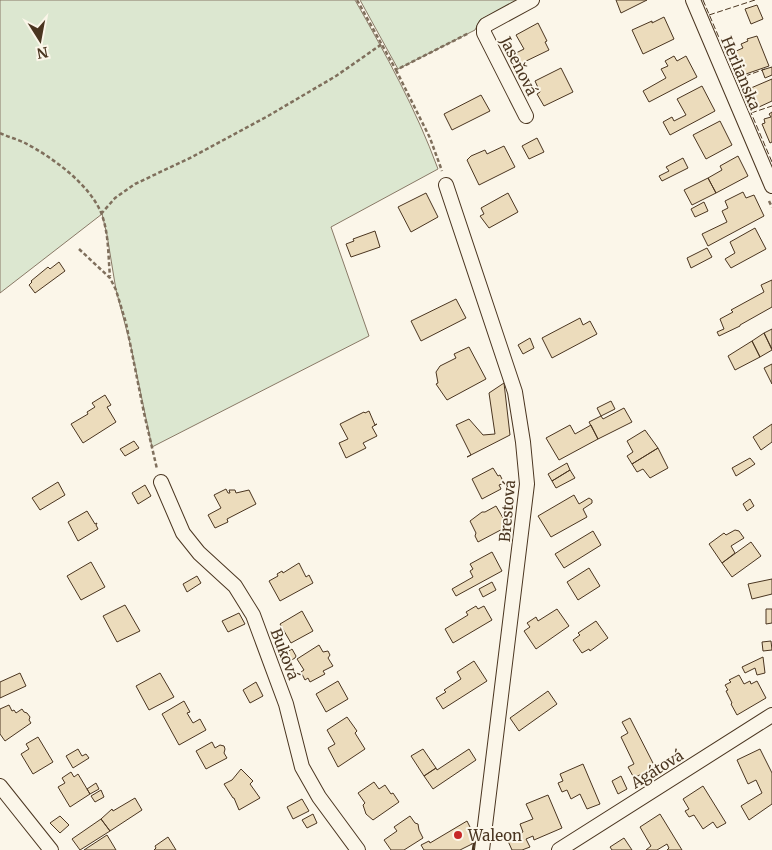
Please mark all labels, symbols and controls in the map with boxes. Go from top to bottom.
north arrow [15,15,65,65]
street label: Jaseňová [496,32,542,99]
street label: Herlianska [717,33,765,113]
text: N [35,43,50,63]
street label: Brestová [495,479,519,543]
street label: Buková [267,626,303,682]
street label: Agátová [626,746,687,793]
place label: Waleon [467,826,522,845]
marker: Waleon [452,829,464,841]

